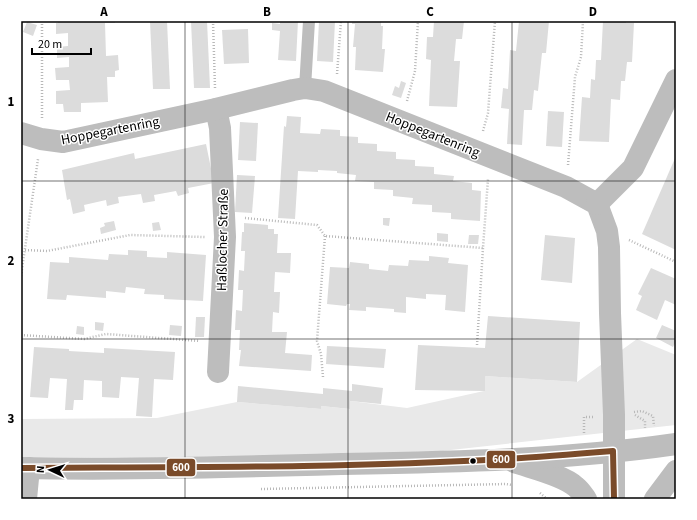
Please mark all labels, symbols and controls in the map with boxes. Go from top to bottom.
text: A [99,3,108,21]
text: B [263,3,271,21]
text: C [426,3,434,21]
text: D [589,3,597,21]
scale bar [32,30,91,56]
text: 20 m [38,36,62,53]
text: 1 [8,93,15,111]
street label: Hoppegartenring [383,107,483,163]
street label: Hoppegartenring [59,112,161,150]
street label: Haßlocher Straße [212,189,234,291]
text: 2 [8,252,15,270]
text: 3 [8,410,15,428]
north arrow [30,450,70,490]
line badge: 600 [486,450,516,469]
text: 600 [492,452,510,467]
unlabelled marker [468,456,478,466]
line badge: 600 [166,458,196,477]
text: 600 [172,460,190,475]
text: N [33,465,48,474]

